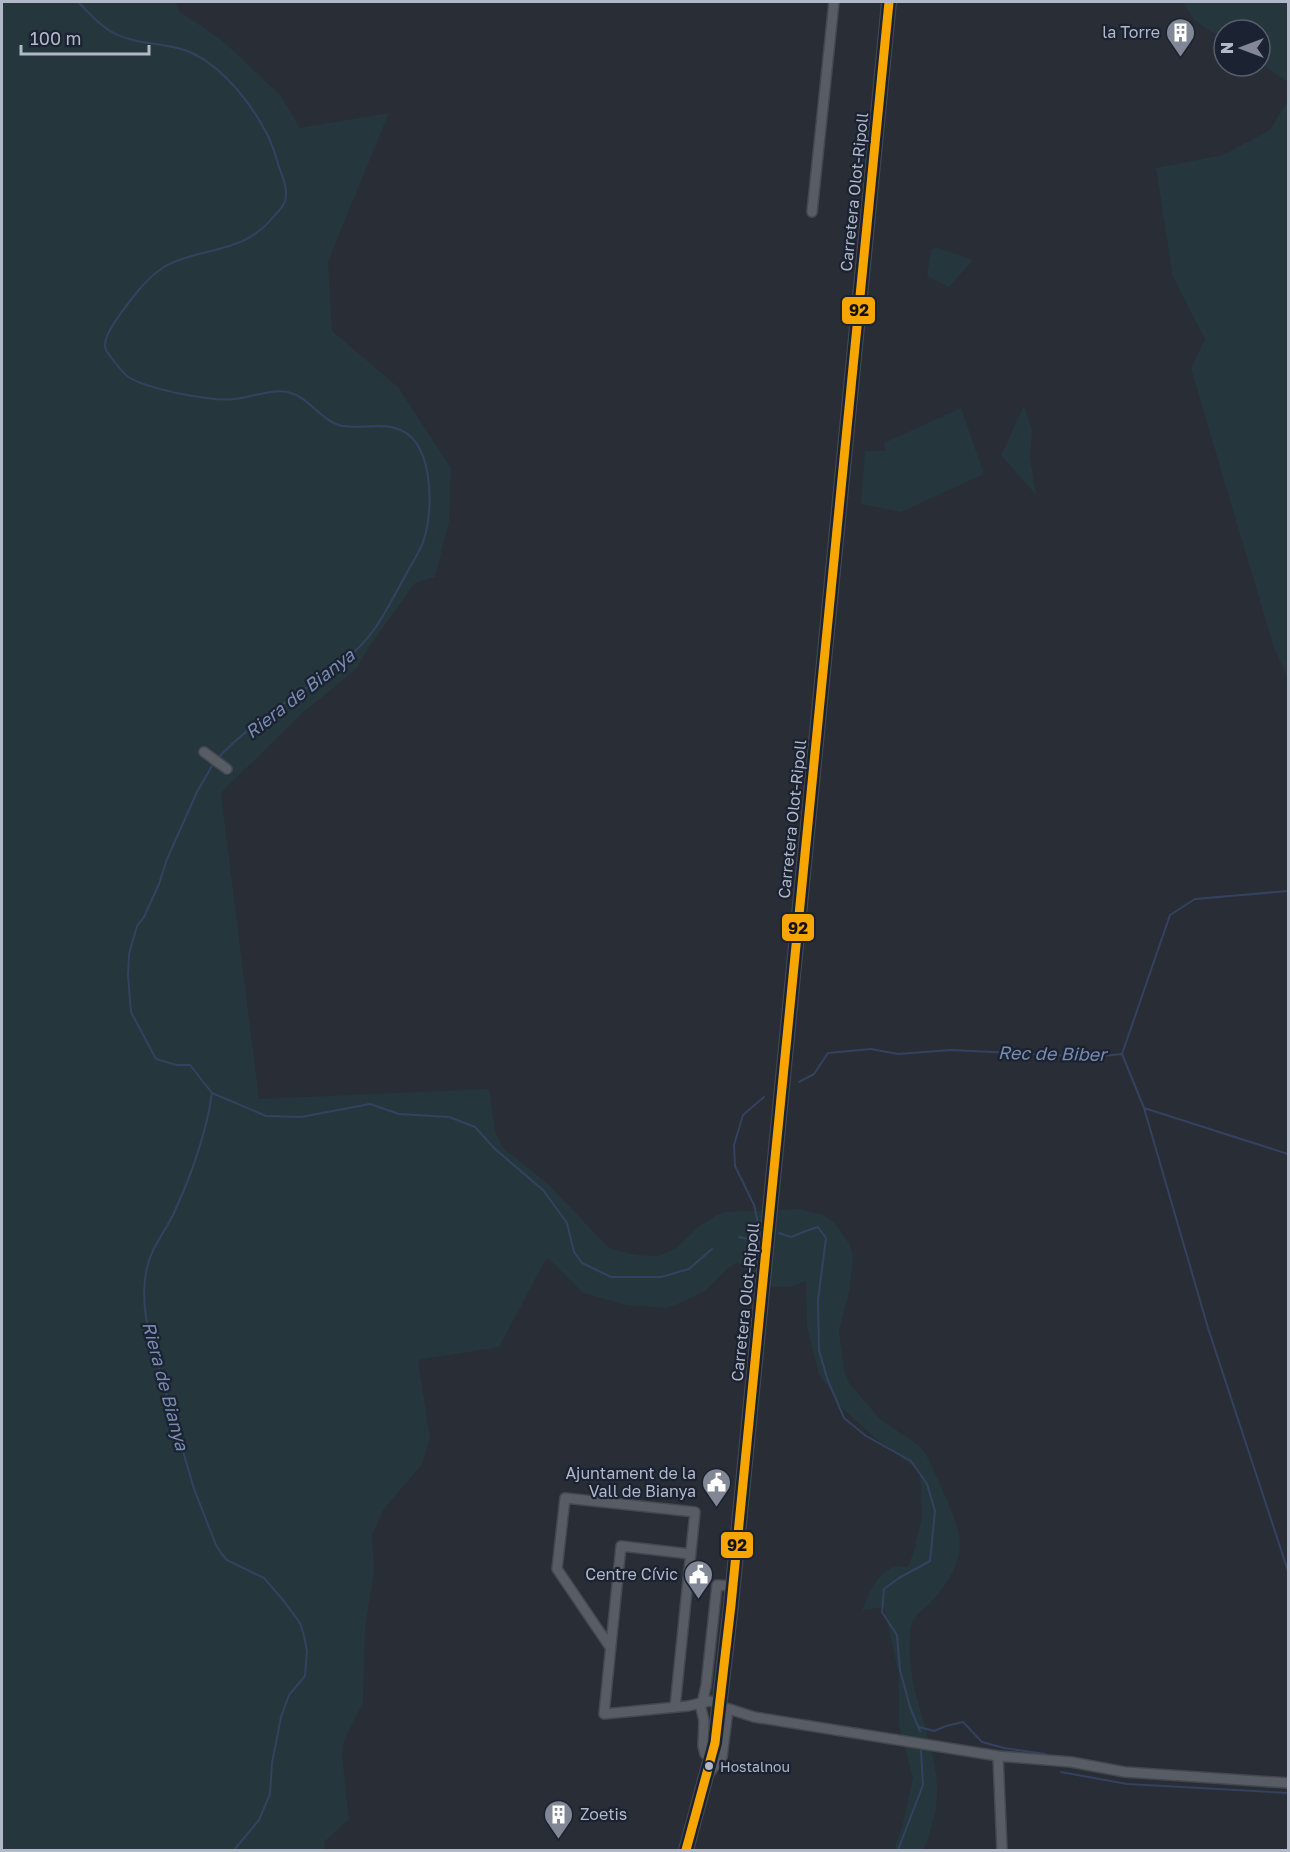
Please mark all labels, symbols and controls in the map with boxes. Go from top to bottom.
building icon: la Torre [1165,16,1197,58]
scale bar [21,18,148,56]
north arrow [1212,18,1272,78]
place label: la Torre [1102,22,1160,42]
text: 100 m [30,27,81,49]
text: N [1217,42,1237,54]
street label: Carretera Olot-Ripoll [836,112,872,272]
line badge: 92 [841,296,876,325]
text: 92 [849,300,869,320]
water label: Riera de Bianya [240,643,359,743]
street label: Carretera Olot-Ripoll [774,739,810,899]
line badge: 92 [781,913,815,942]
text: 92 [788,918,808,938]
water label: Rec de Biber [998,1041,1109,1065]
street label: Carretera Olot-Ripoll [727,1222,763,1382]
water label: Riera de Bianya [138,1319,194,1453]
place label: Ajuntament de la Vall de Bianya [565,1463,696,1501]
public building icon: Ajuntament de la Vall de Bianya [701,1466,733,1508]
line badge: 92 [720,1531,754,1559]
text: 92 [727,1535,747,1555]
public building icon: Centre Cívic [683,1558,715,1600]
place label: Centre Cívic [585,1564,678,1584]
place label: Hostalnou [720,1758,790,1775]
marker: Hostalnou [703,1760,715,1772]
building icon: Zoetis [543,1798,575,1840]
place label: Zoetis [580,1804,627,1824]

